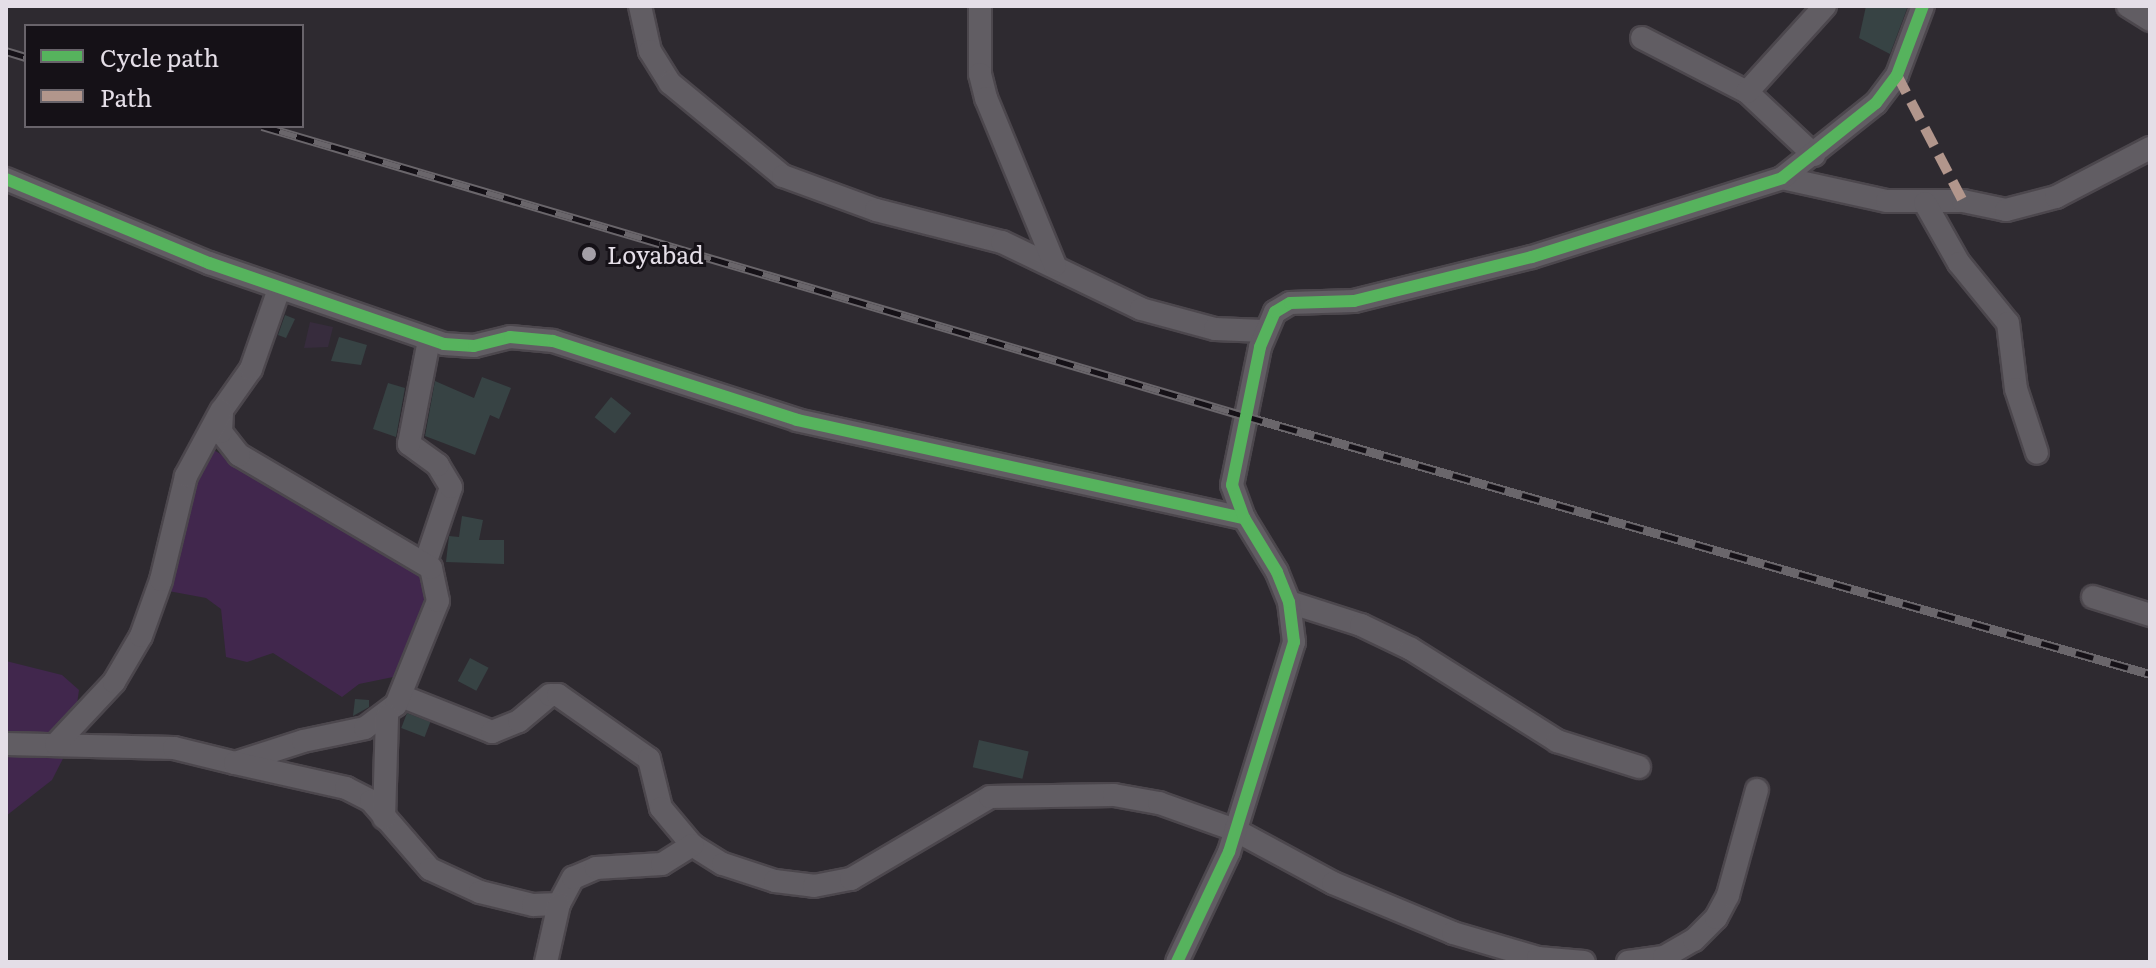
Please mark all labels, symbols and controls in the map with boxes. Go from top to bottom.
legend [24,24,304,128]
text: Cycle path [100,39,219,74]
text: Path [100,79,152,114]
place label: Loyabad [607,240,704,268]
marker: Loyabad [578,243,600,265]

